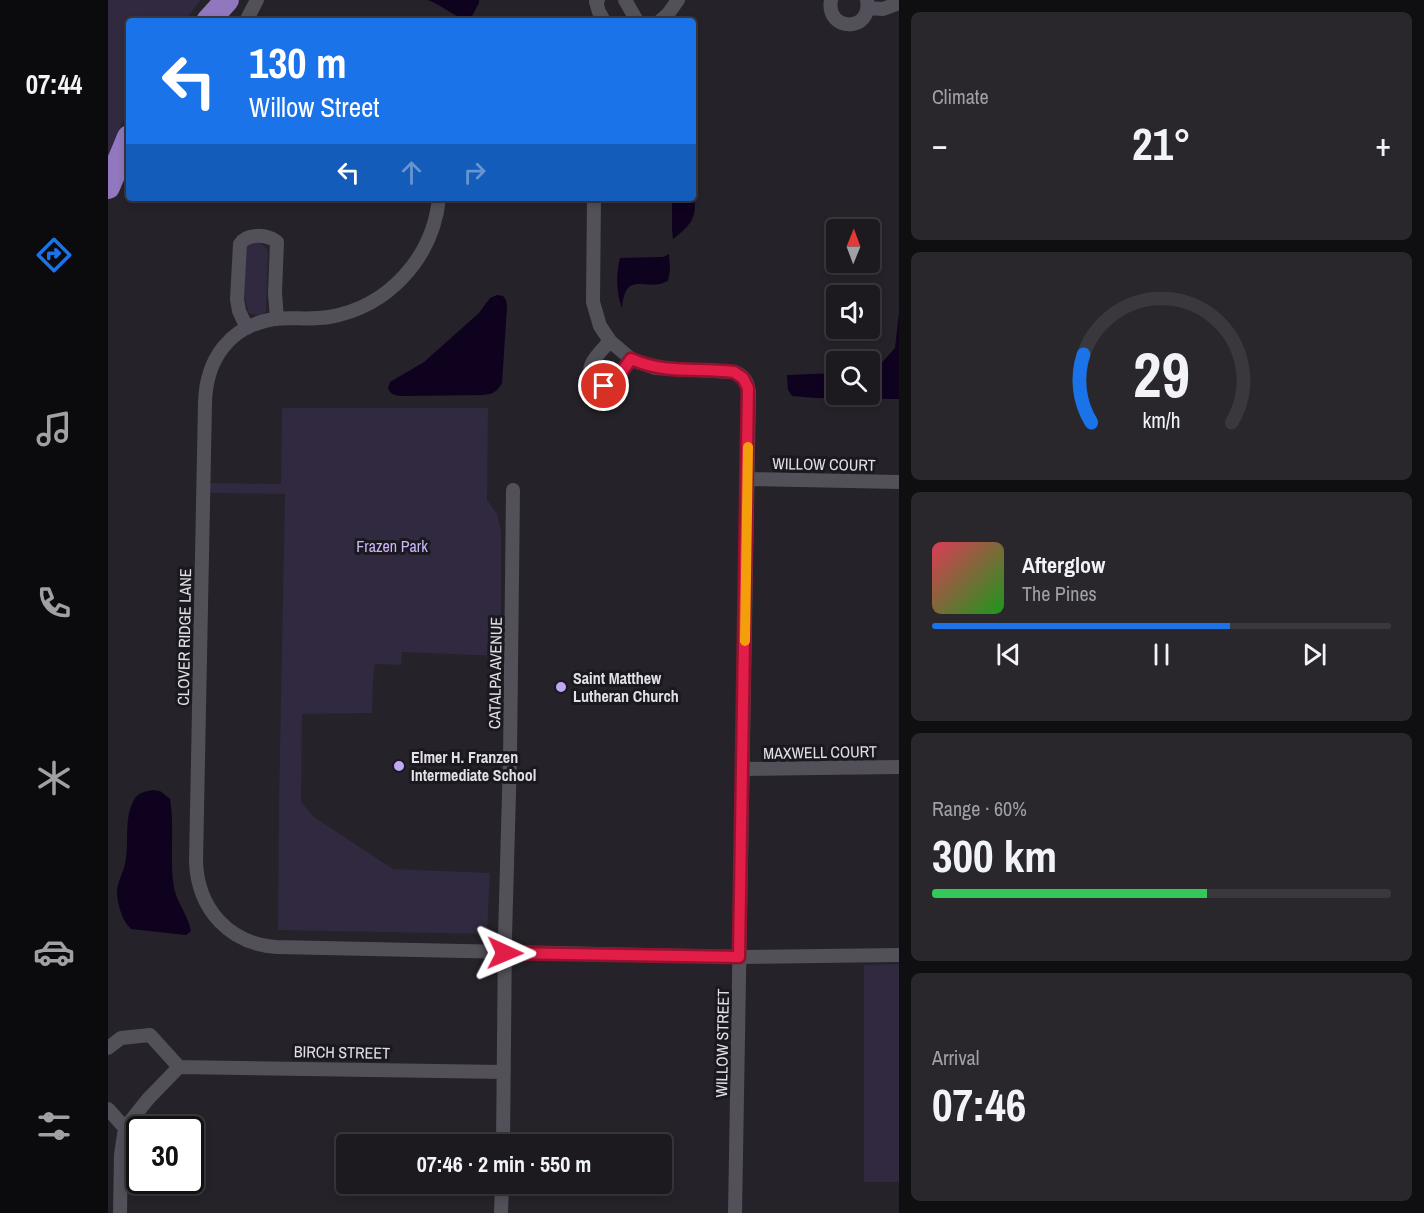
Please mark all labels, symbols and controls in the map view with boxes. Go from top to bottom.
text: 130 m [249,35,347,91]
icon: left [150,42,228,120]
text: 07:44 [26,66,82,102]
text: Climate [932,83,989,110]
text: Willow Street [249,89,379,125]
text: 21° [1132,113,1191,174]
text: − [932,122,948,166]
text: + [1375,122,1391,166]
icon: left [332,156,365,189]
icon: ahead [395,156,428,189]
icon: right [458,156,491,189]
north arrow [826,219,880,273]
map controls [826,219,880,405]
icon: directions [33,234,75,276]
button: sound [826,285,880,339]
text: 29 [1133,332,1190,416]
button: search [826,351,880,405]
pin [578,360,629,411]
icon: arrive [587,369,620,402]
text: km/h [1142,407,1181,436]
icon: music [33,408,75,450]
street label: WILLOW COURT [772,452,876,476]
park label: Frazen Park [356,535,428,557]
text: Afterglow [1022,550,1105,580]
street label: CLOVER RIDGE LANE [172,568,196,706]
text: The Pines [1022,580,1097,607]
icon: phone [33,582,75,624]
street label: CATALPA AVENUE [483,617,507,729]
icon: previous [992,638,1025,671]
icon: pause [1145,638,1178,671]
icon: next [1298,638,1331,671]
place label: Saint Matthew Lutheran Church [573,667,679,707]
marker: Saint Matthew Lutheran Church [554,680,568,694]
street label: MAXWELL COURT [763,740,877,764]
place label: Elmer H. Franzen Intermediate School [411,746,536,786]
icon: climate [33,757,75,799]
marker: Elmer H. Franzen Intermediate School [392,759,406,773]
text: Range · 60% [932,795,1027,822]
text: 300 km [932,825,1057,886]
position arrow [473,921,537,985]
icon: car [33,931,75,973]
street label: WILLOW STREET [710,989,734,1097]
street label: BIRCH STREET [294,1040,390,1064]
text: Arrival [932,1044,979,1071]
text: 07:46 [932,1074,1026,1135]
icon: filters [33,1105,75,1147]
speed limit sign: 30 [126,1116,204,1194]
text: 07:46 · 2 min · 550 m [417,1149,591,1179]

